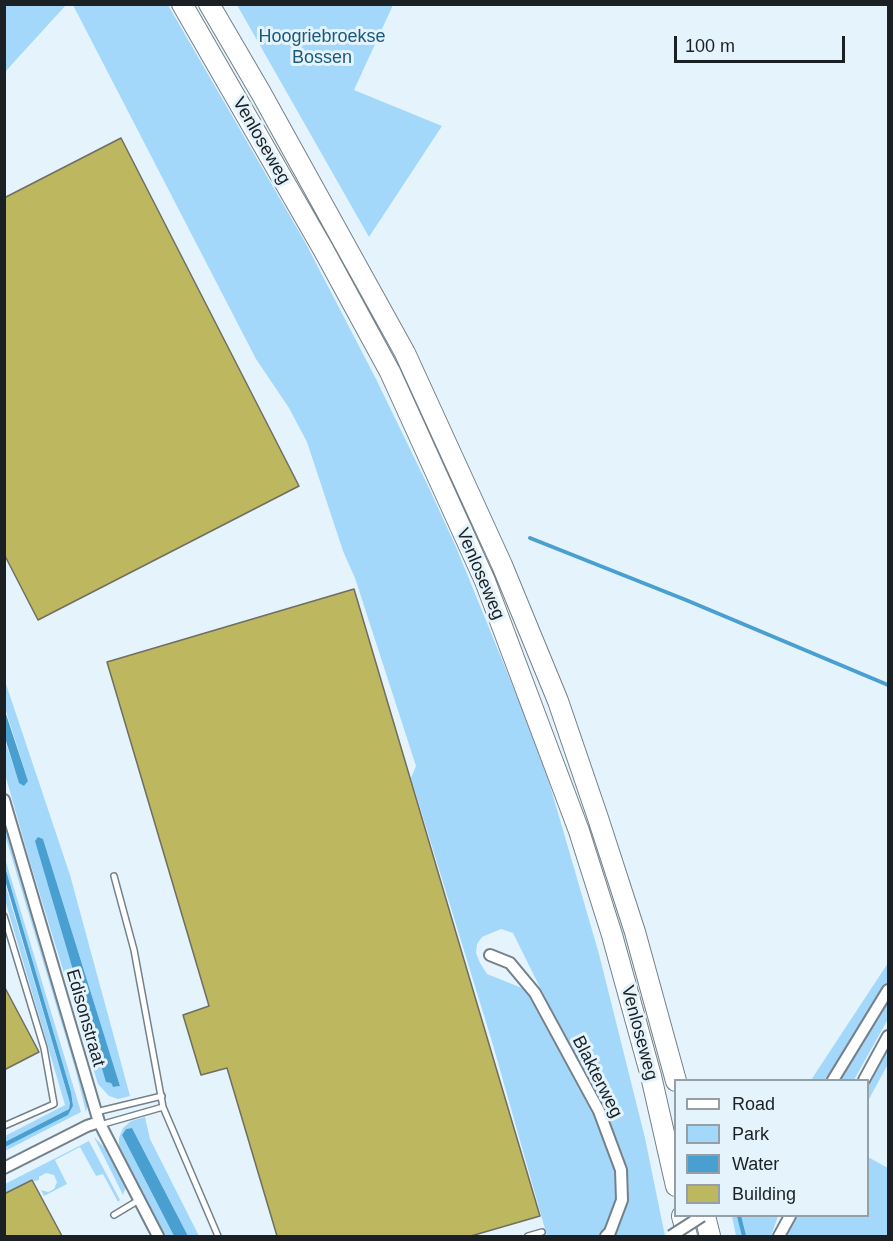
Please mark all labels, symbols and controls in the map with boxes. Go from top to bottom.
scale bar [677,24,848,62]
park label: Hoogriebroekse Bossen [258,26,386,68]
text: 100 m [685,36,735,56]
street label: Venloseweg [227,94,295,188]
street label: Venloseweg [451,525,509,623]
street label: Edisonstraat [61,967,109,1069]
street label: Venloseweg [616,983,662,1083]
street label: Blakterweg [567,1032,627,1122]
legend [674,1079,869,1217]
text: Road [732,1094,775,1114]
text: Park [732,1124,769,1144]
text: Water [732,1154,779,1174]
text: Building [732,1184,796,1204]

